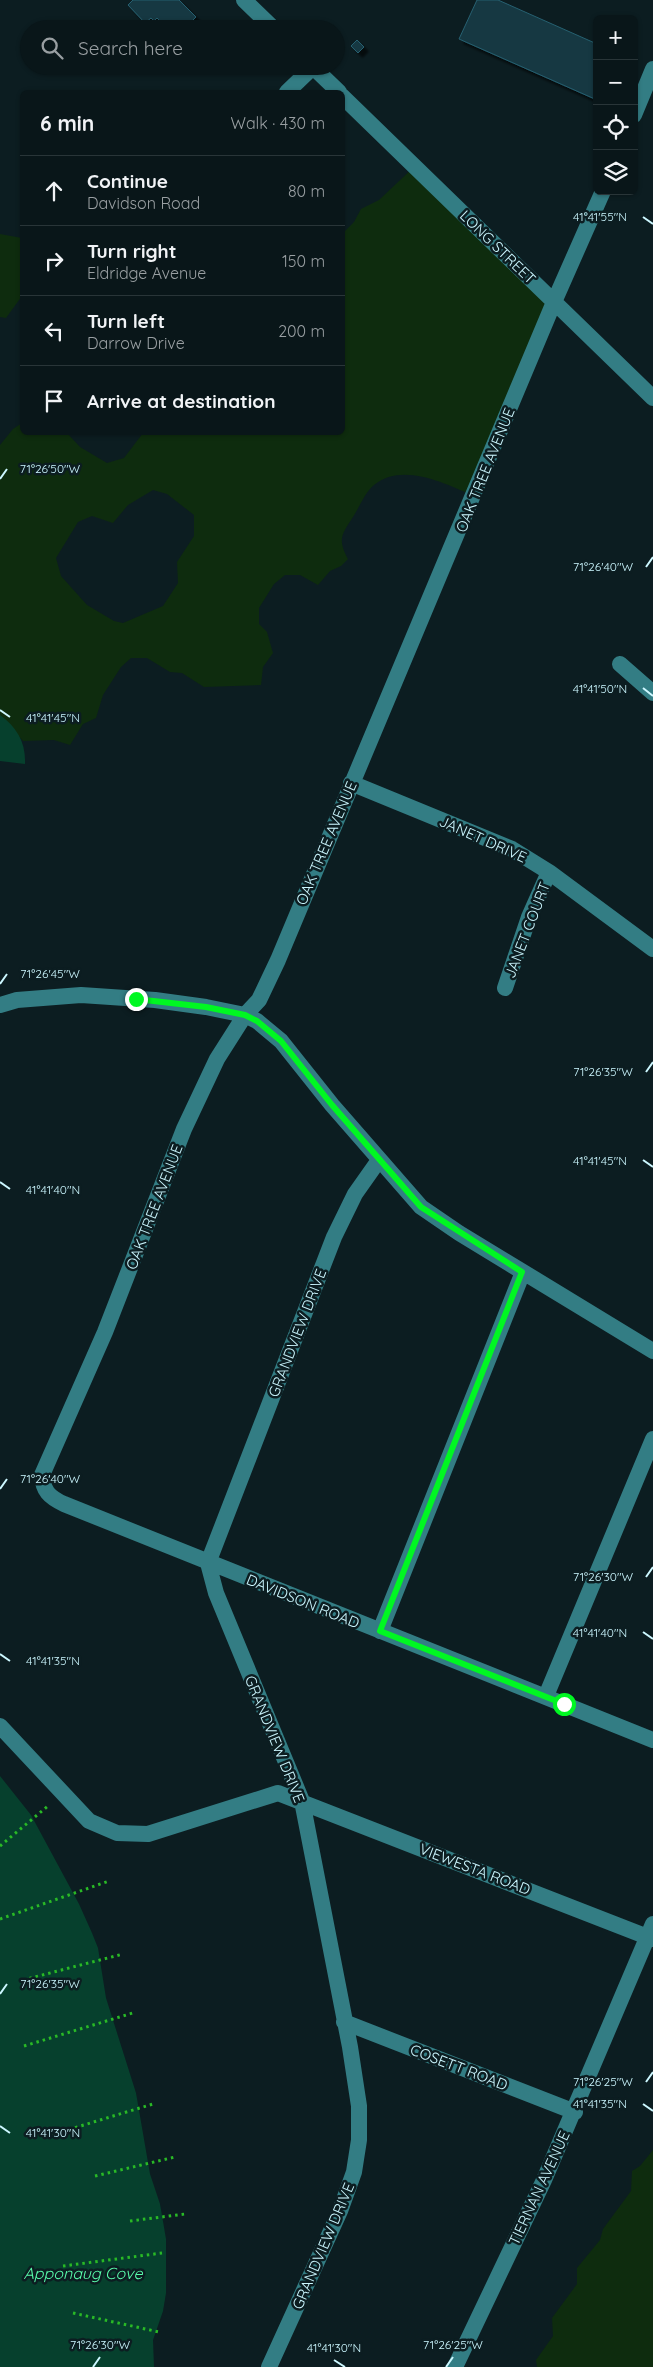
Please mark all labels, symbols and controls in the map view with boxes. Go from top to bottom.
map controls [593,15,638,195]
button: + [593,15,638,60]
search box [20,20,345,75]
icon: search [38,34,66,62]
text: Search here [78,36,183,60]
button: − [593,60,638,105]
button: locate [593,105,638,150]
text: 6 min [40,110,94,136]
text: Walk · 430 m [231,113,325,133]
button: layers [593,150,638,195]
text: Continue [87,169,168,193]
icon: ahead [40,177,68,205]
text: 80 m [288,181,325,201]
text: Davidson Road [87,193,200,213]
street label: LONG STREET [456,206,540,288]
text: 41°41'55"N [573,209,627,224]
text: Turn right [87,239,176,263]
icon: right [40,247,68,275]
text: 150 m [282,251,325,271]
text: Eldridge Avenue [87,263,206,283]
text: Turn left [87,309,165,333]
icon: left [40,317,68,345]
text: 200 m [278,321,325,341]
text: Darrow Drive [87,333,185,353]
icon: arrive [40,387,68,415]
text: Arrive at destination [87,389,276,413]
street label: OAK TREE AVENUE [451,405,519,535]
text: 71°26'50"W [20,461,81,476]
text: 71°26'40"W [573,559,634,574]
text: 41°41'50"N [573,681,627,696]
text: 41°41'45"N [26,710,80,725]
street label: OAK TREE AVENUE [291,778,361,908]
street label: JANET DRIVE [436,811,530,867]
street label: JANET COURT [500,879,554,981]
text: 71°26'45"W [20,966,80,981]
route end [125,988,148,1011]
text: 71°26'35"W [573,1064,633,1079]
street label: OAK TREE AVENUE [121,1142,187,1272]
text: 41°41'45"N [573,1153,627,1168]
text: 41°41'40"N [26,1182,80,1197]
street label: GRANDVIEW DRIVE [264,1266,330,1400]
text: 71°26'40"W [20,1471,81,1486]
text: 71°26'30"W [573,1569,634,1584]
street label: DAVIDSON ROAD [244,1570,363,1632]
text: 41°41'40"N [573,1625,627,1640]
text: 41°41'35"N [26,1653,80,1668]
street label: GRANDVIEW DRIVE [241,1673,309,1805]
route start [553,1693,576,1716]
street label: VIEWESTA ROAD [417,1839,533,1899]
text: 71°26'35"W [20,1976,80,1991]
street label: COSETT ROAD [408,2040,511,2094]
text: 71°26'25"W [573,2074,633,2089]
text: 41°41'35"N [573,2096,627,2111]
text: 41°41'30"N [26,2125,80,2140]
street label: TIERNAN AVENUE [504,2128,574,2248]
street label: GRANDVIEW DRIVE [288,2180,358,2312]
water label: Apponaug Cove [24,2263,143,2283]
text: 71°26'30"W [70,2337,131,2352]
text: 71°26'25"W [423,2337,483,2352]
text: 41°41'30"N [307,2340,361,2355]

